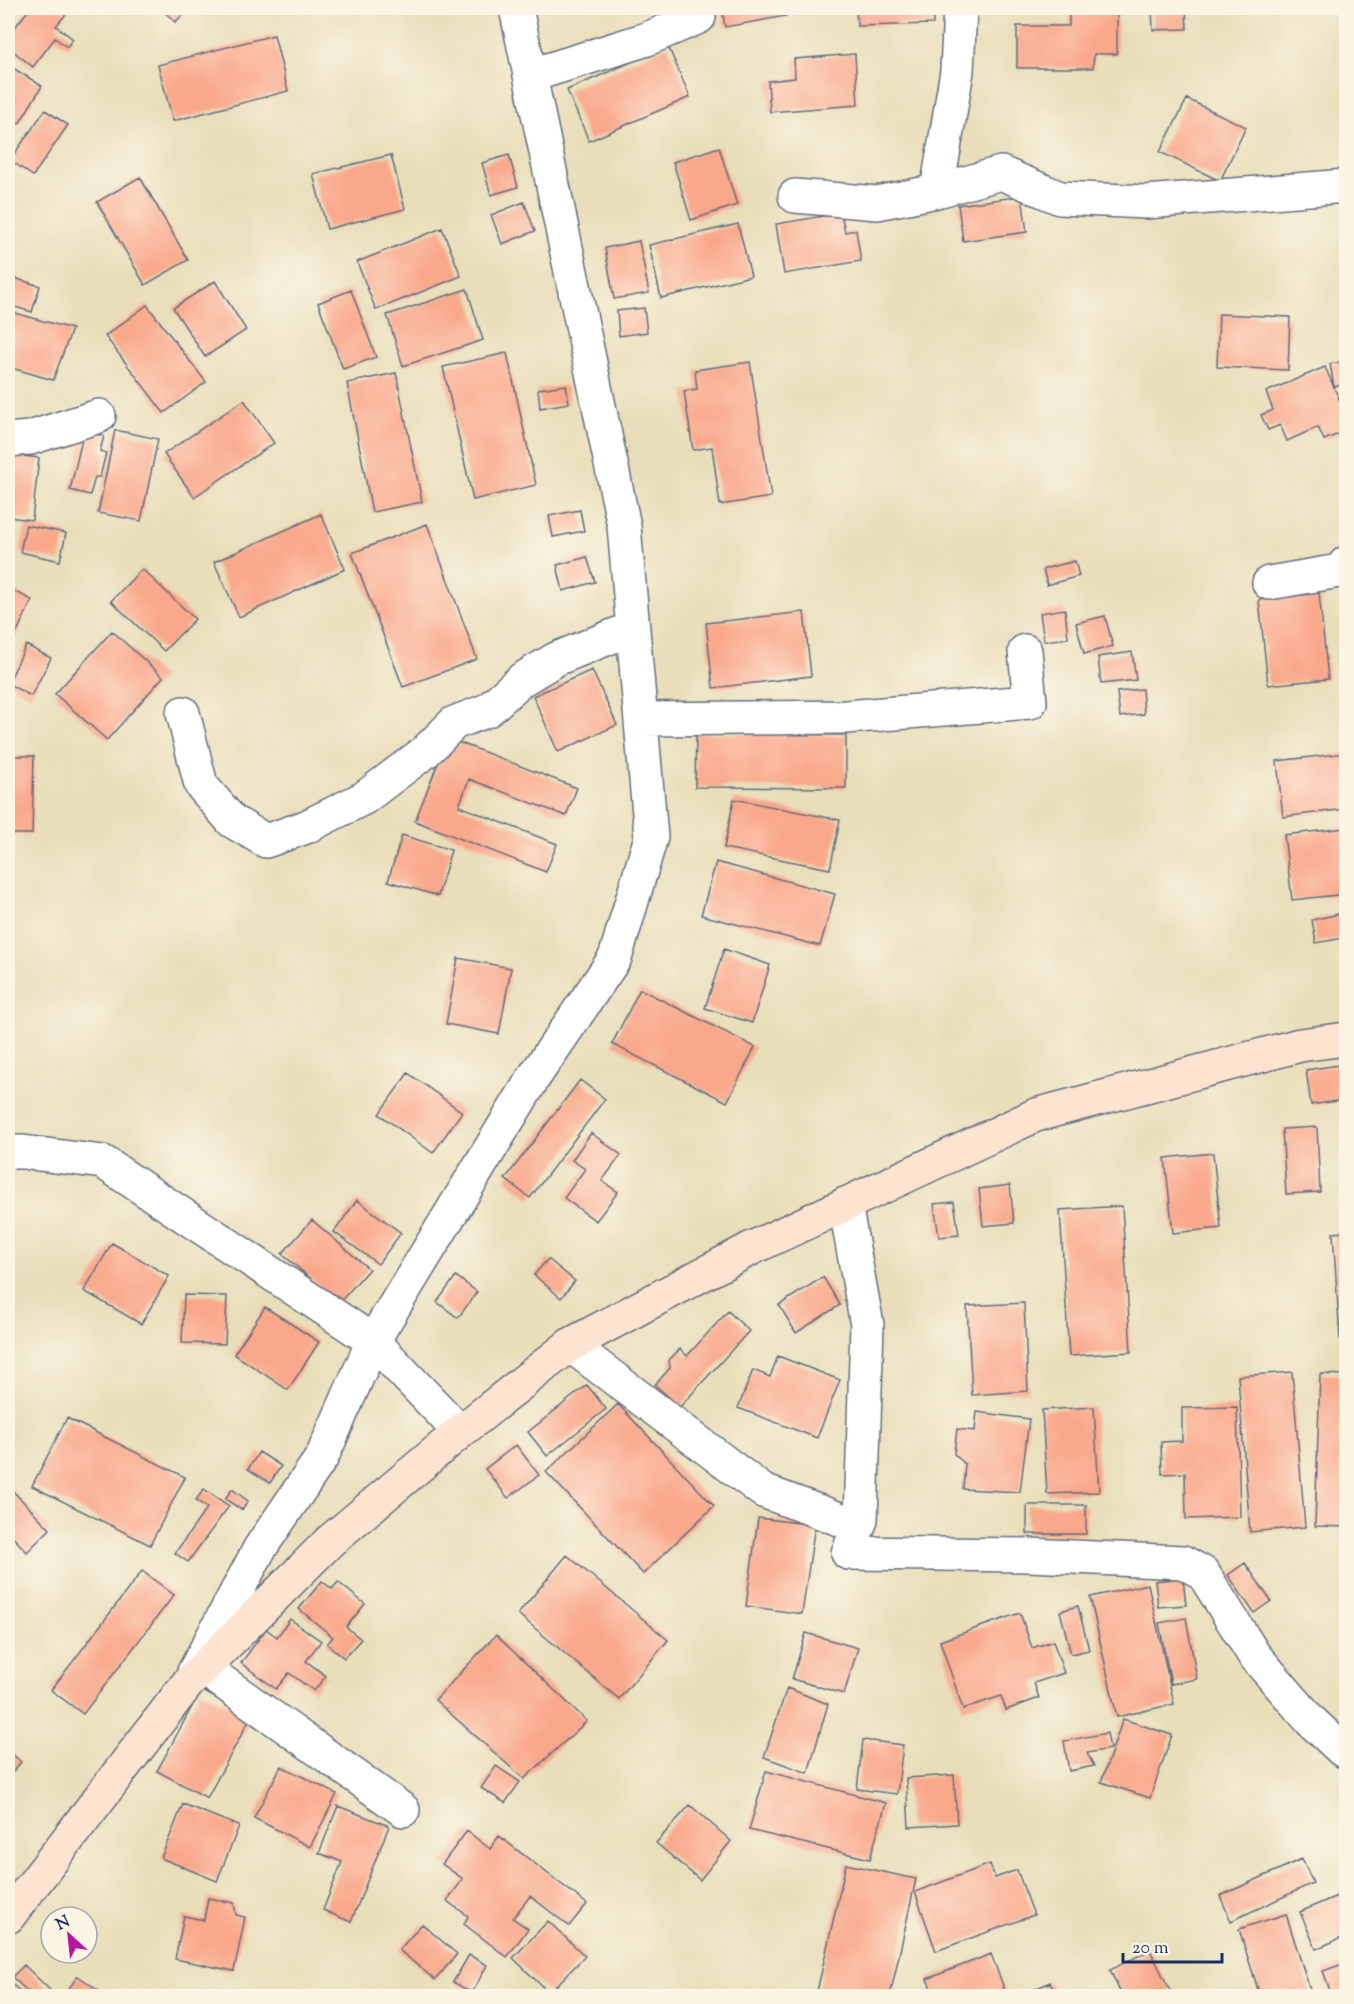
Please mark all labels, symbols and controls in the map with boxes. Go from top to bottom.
north arrow [39,1905,99,1965]
text: N [52,1911,74,1937]
scale bar [1123,1926,1222,1964]
text: 20 m [1132,1936,1169,1962]

